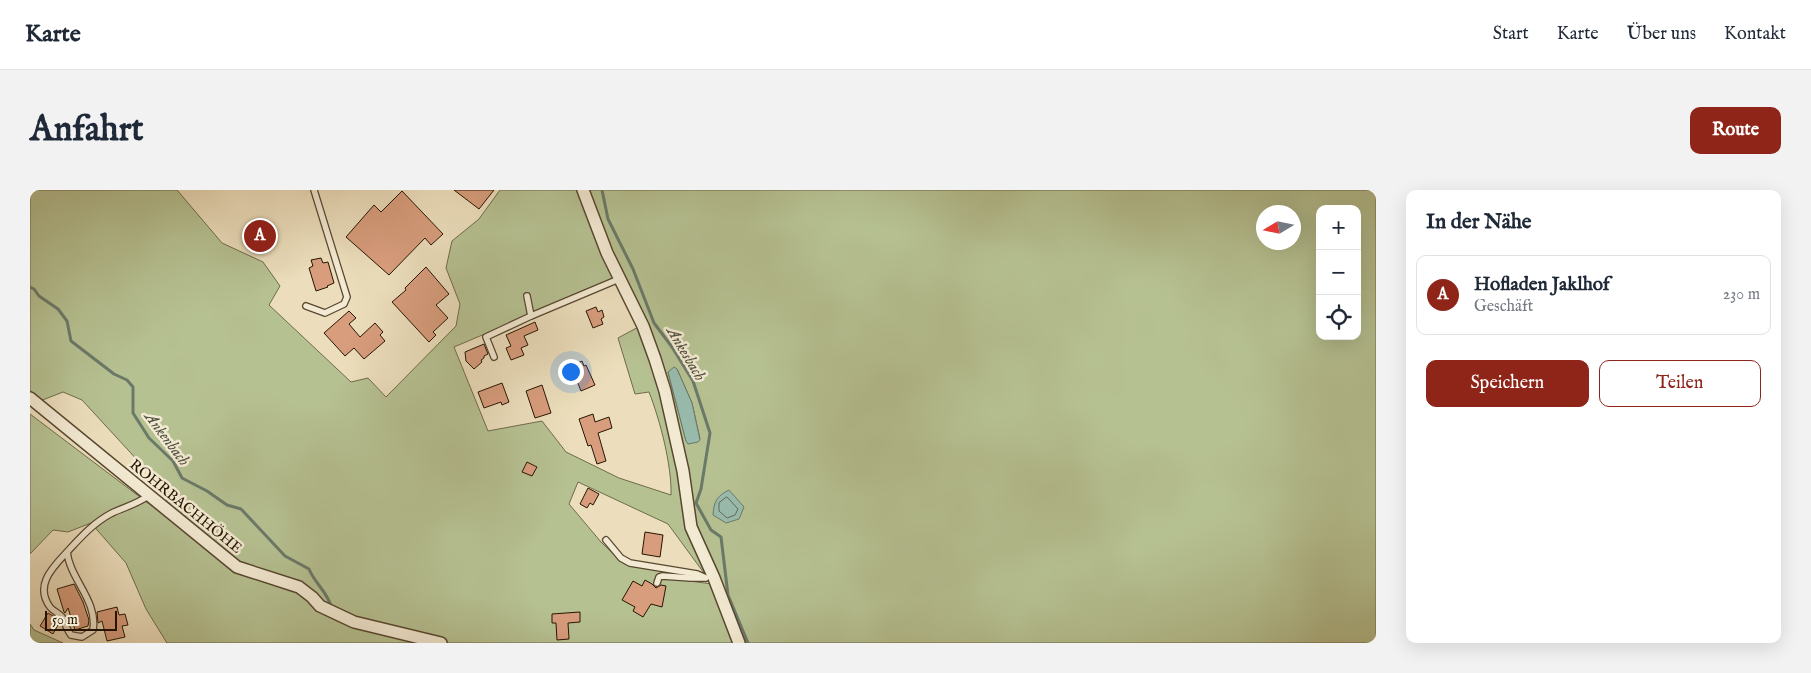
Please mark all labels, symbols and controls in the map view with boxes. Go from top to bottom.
text: Karte [25,19,81,50]
text: Start [1493,23,1529,46]
text: Karte [1557,23,1599,46]
text: Über uns [1627,23,1696,46]
text: Kontakt [1724,23,1786,46]
button: Route [1690,107,1781,154]
text: Anfahrt [30,108,144,153]
north arrow [1256,205,1301,250]
map controls [1316,205,1361,340]
button: + [1316,205,1361,250]
text: In der Nähe [1426,209,1532,236]
pin: A [244,217,276,255]
button: − [1316,250,1361,295]
text: Hofladen Jaklhof [1474,273,1610,297]
text: A [1438,285,1448,305]
text: 230 m [1723,285,1760,305]
button: locate [1316,295,1361,340]
text: Geschäft [1474,297,1533,317]
water label: Ankesbach [660,322,709,385]
your location [558,359,584,385]
button: Speichern [1426,360,1589,407]
button: Teilen [1599,360,1761,407]
water label: Ankenbach [138,407,193,470]
street label: ROHRBACHHÖHE [126,455,246,558]
scale bar [45,608,118,631]
text: 50 m [52,611,78,629]

